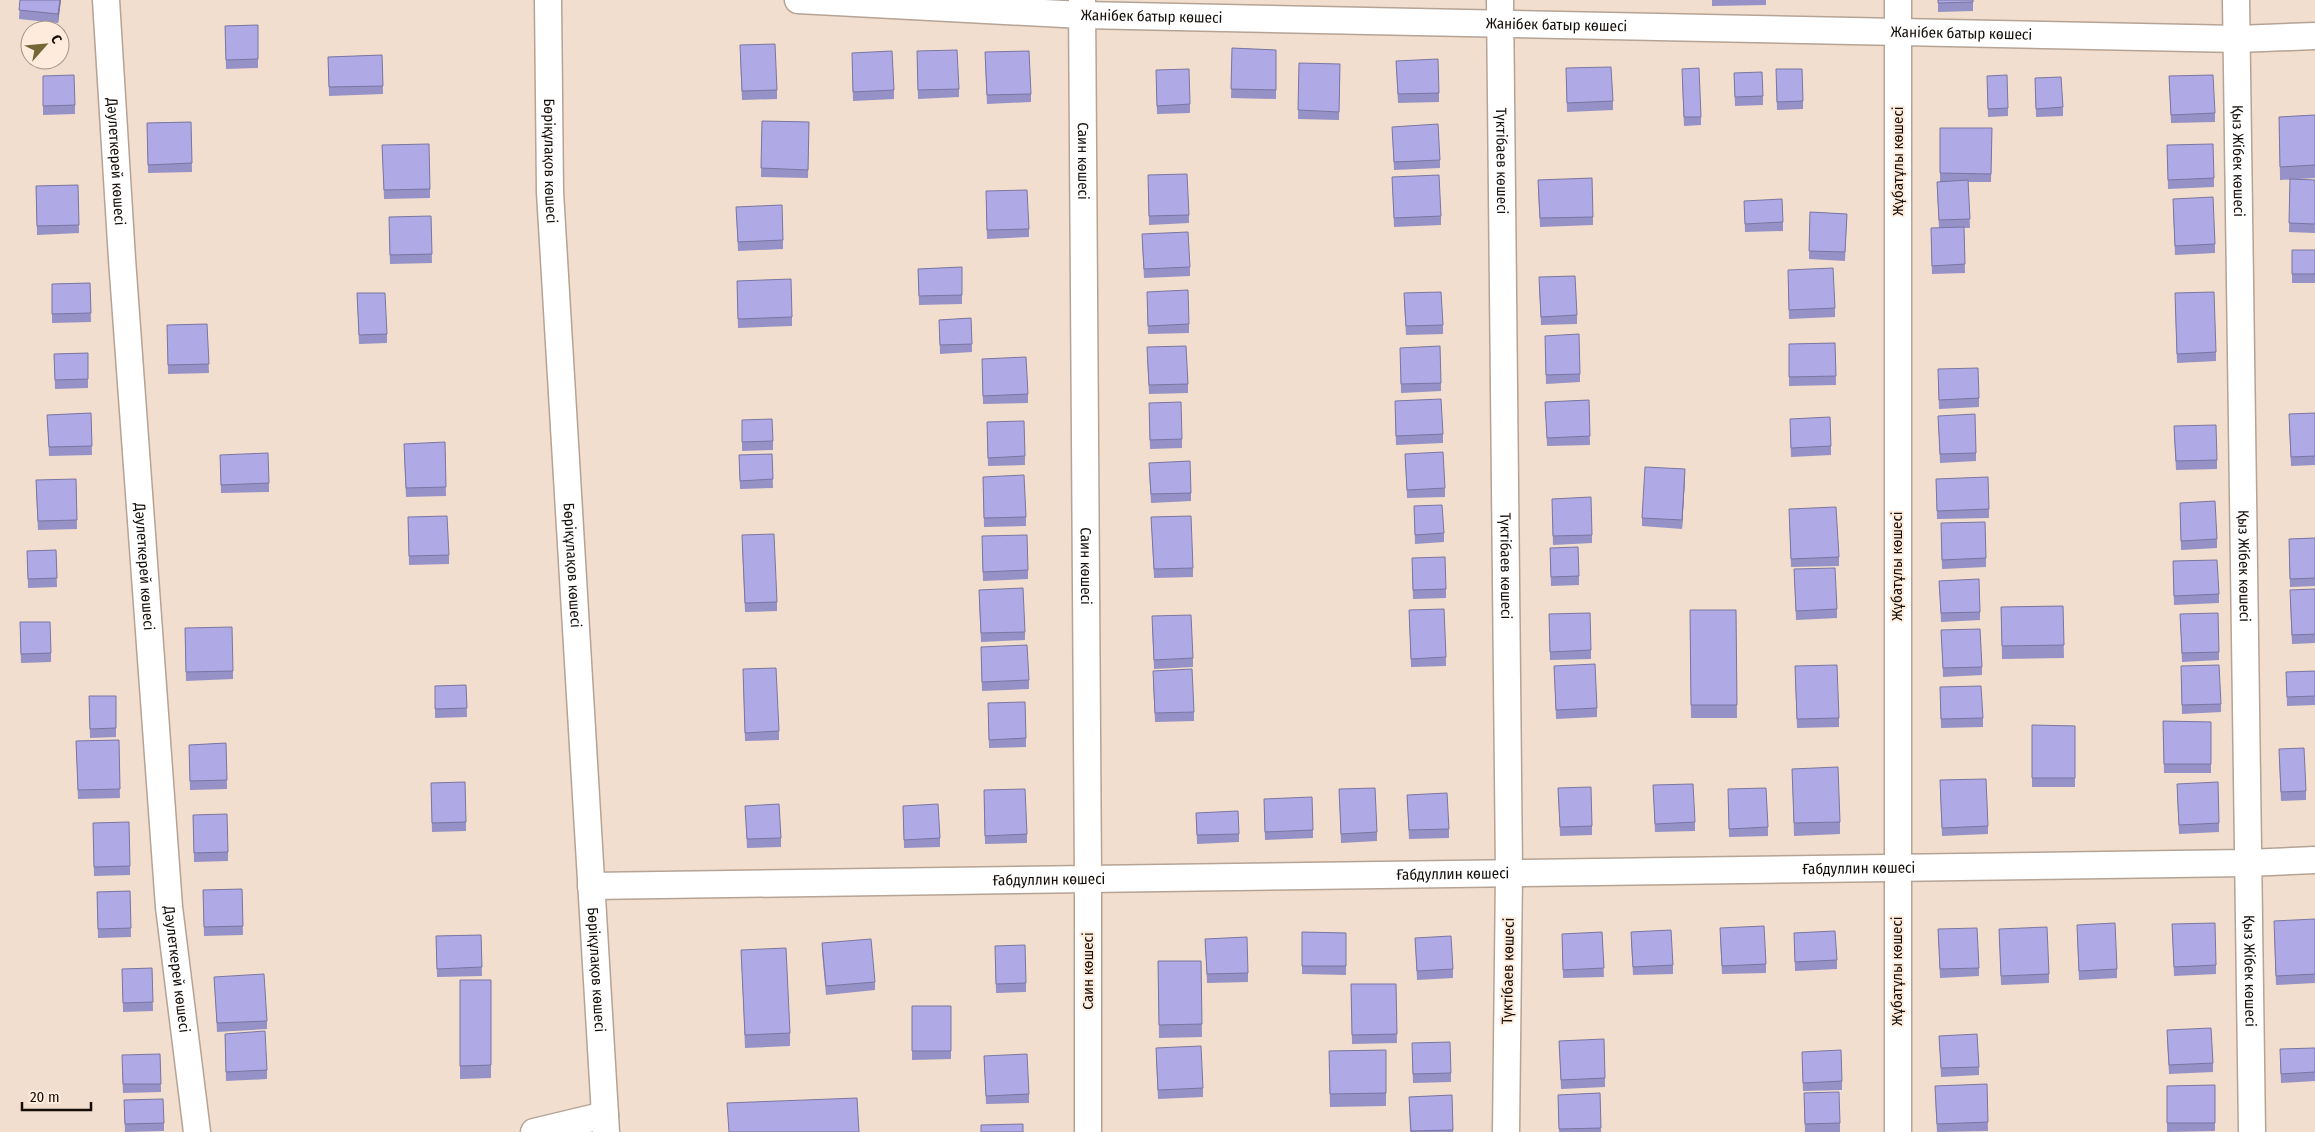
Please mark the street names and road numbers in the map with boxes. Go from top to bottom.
street label: Жанібек батыр көшесі [1081,6,1222,27]
street label: Жанібек батыр көшесі [1486,14,1627,35]
street label: Жанібек батыр көшесі [1891,23,2032,44]
street label: Дәулеткерей көшесі [103,96,129,226]
street label: Бөріқұлақов көшесі [540,98,561,224]
street label: Қыз Жібек көшесі [2228,105,2248,217]
street label: Жұбатұлы көшесі [1889,106,1907,216]
street label: Түктібаев көшесі [1492,108,1511,214]
street label: Саин көшесі [1074,122,1092,200]
street label: Дәулеткерей көшесі [131,501,158,631]
street label: Бөріқұлақов көшесі [560,502,585,628]
street label: Қыз Жібек көшесі [2234,510,2254,622]
street label: Жұбатұлы көшесі [1888,511,1906,621]
street label: Түктібаев көшесі [1496,513,1515,619]
street label: Саин көшесі [1077,527,1095,605]
street label: Ғабдуллин көшесі [1802,859,1915,878]
street label: Ғабдуллин көшесі [1396,864,1509,884]
street label: Ғабдуллин көшесі [992,870,1105,889]
street label: Дәулеткерей көшесі [160,904,194,1034]
street label: Бөріқұлақов көшесі [584,907,609,1033]
street label: Қыз Жібек көшесі [2240,915,2260,1027]
street label: Жұбатұлы көшесі [1888,916,1906,1026]
street label: Түктібаев көшесі [1498,918,1518,1024]
street label: Саин көшесі [1079,932,1097,1010]

